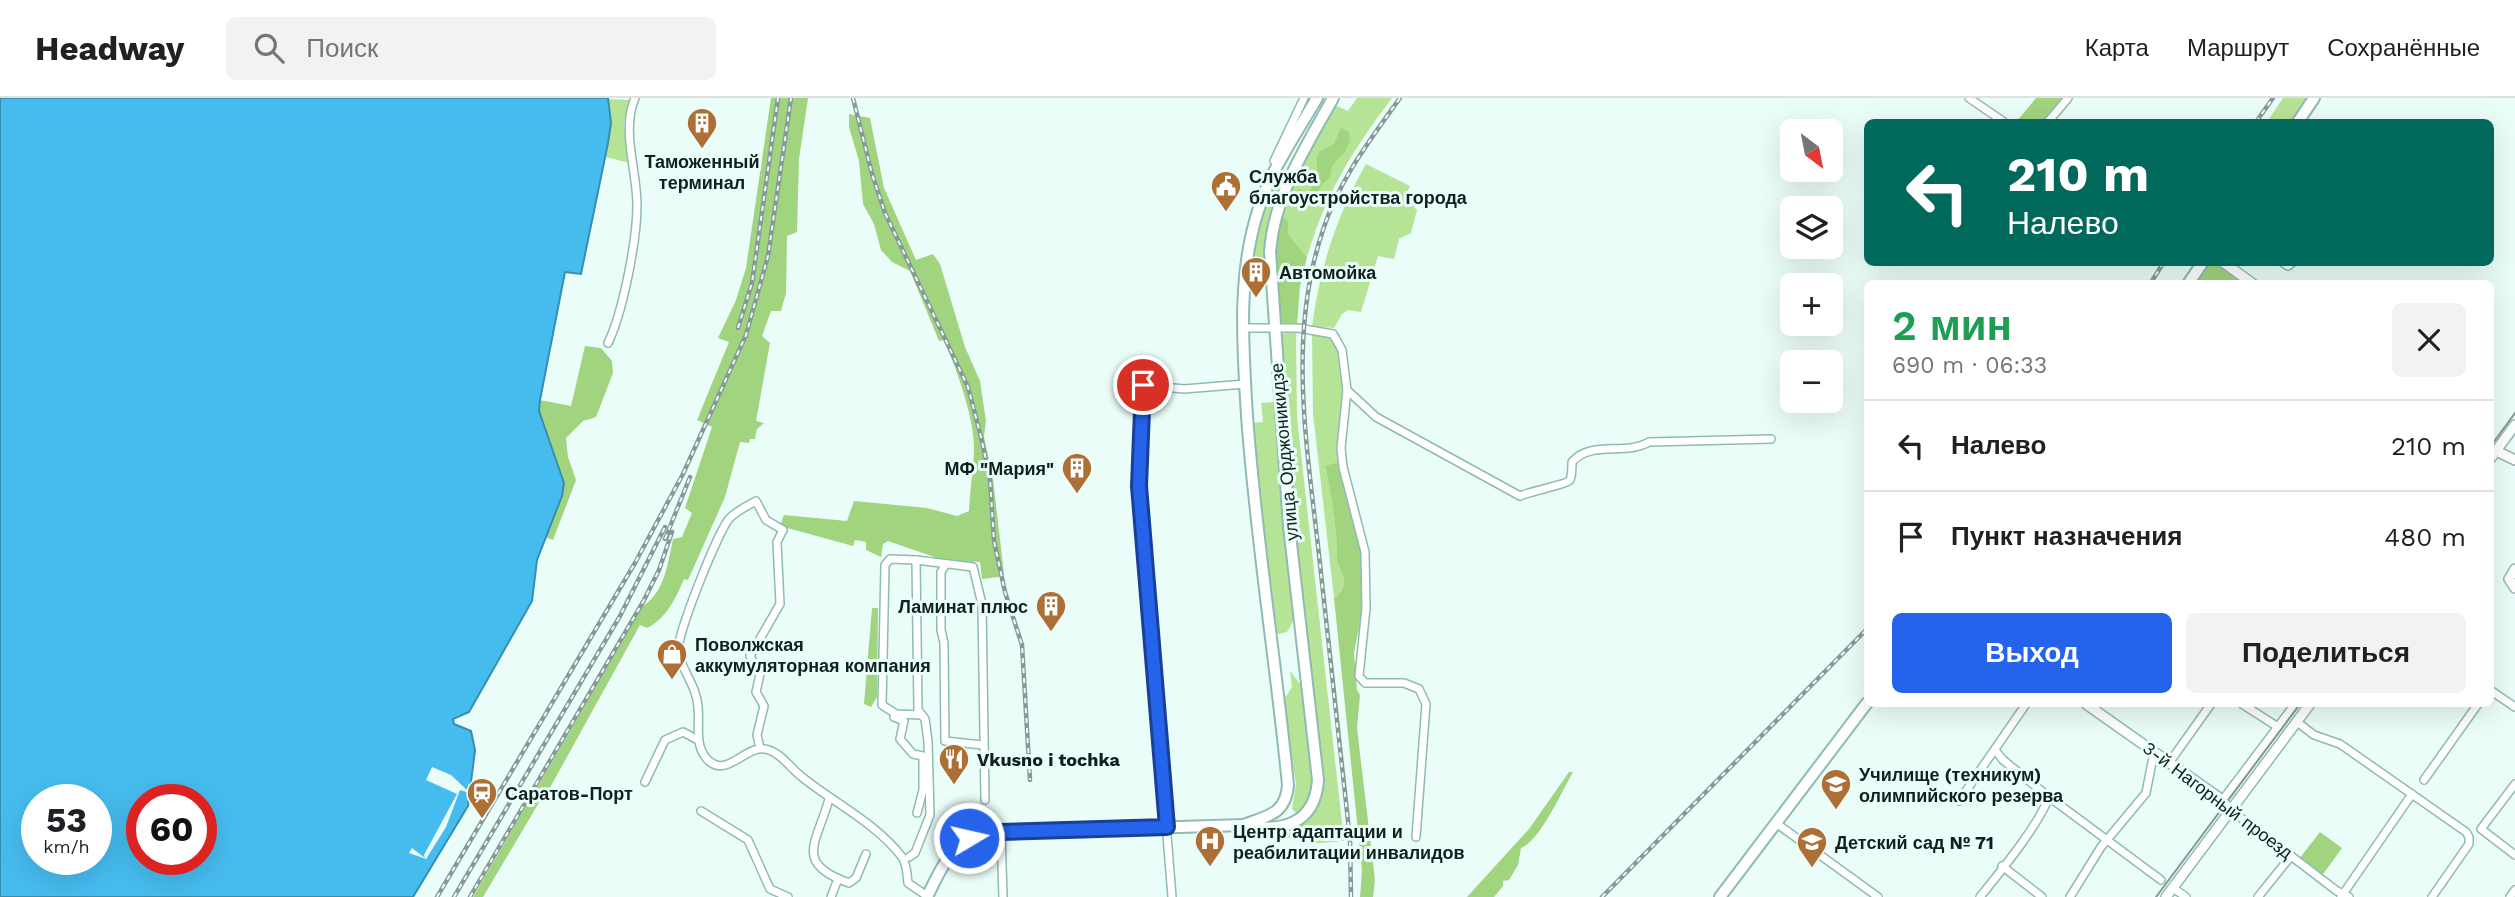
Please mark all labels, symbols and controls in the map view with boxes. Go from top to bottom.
search box [226,17,716,80]
text: Headway [35,29,184,68]
icon: search [250,29,288,67]
text: Поиск [306,33,378,63]
text: Карта [2085,34,2149,62]
text: Маршрут [2187,34,2289,62]
text: Сохранённые [2327,34,2480,62]
building icon: Таможенный терминал [685,106,719,150]
north arrow [1780,119,1843,182]
map controls [1780,119,1843,413]
text: 210 m [2007,145,2149,203]
icon: left [1892,147,1983,238]
place label: Таможенный терминал [644,151,760,193]
place label: Служба благоустройства города [1249,166,1468,208]
public building icon: Служба благоустройства города [1209,169,1243,213]
button: layers [1780,196,1843,259]
text: Налево [2007,204,2119,242]
building icon: Автомойка [1239,255,1273,299]
place label: Автомойка [1279,262,1377,283]
button: + [1780,273,1843,336]
text: 2 мин [1892,301,2012,350]
button: close [2392,303,2466,377]
button: − [1780,350,1843,413]
text: 690 m · 06:33 [1892,352,2047,379]
pin [1113,355,1173,415]
street label: улица Орджоникидзе [1266,362,1302,542]
icon: arrive [1124,366,1162,404]
icon: left [1892,427,1930,465]
text: Налево [1951,430,2046,460]
text: 210 m [2391,431,2466,461]
building icon: МФ "Мария" [1060,451,1094,495]
place label: МФ "Мария" [945,458,1054,479]
icon: arrive [1892,518,1930,556]
text: Пункт назначения [1951,521,2182,551]
text: 480 m [2384,522,2466,552]
building icon: Ламинат плюс [1034,589,1068,633]
place label: Ламинат плюс [898,596,1028,617]
button: Выход [1892,613,2172,693]
button: Поделиться [2186,613,2466,693]
place label: Поволжская аккумуляторная компания [695,634,931,676]
shop icon: Поволжская аккумуляторная компания [655,637,689,681]
street label: 3-й Нагорный проезд [2139,737,2297,863]
restaurant icon: Vkusno i tochka [937,742,971,786]
place label: Vkusno i tochka [977,749,1121,770]
place label: Училище (техникум) олимпийского резерва [1859,764,2064,806]
school or university icon: Училище (техникум) олимпийского резерва [1819,767,1853,811]
station icon: Саратов-Порт [465,776,499,820]
place label: Саратов-Порт [505,783,633,804]
speed limit sign: 60 [126,784,217,875]
text: 53 [46,799,87,841]
position arrow [932,801,1006,875]
place label: Центр адаптации и реабилитации инвалидов [1233,821,1465,863]
hospital icon: Центр адаптации и реабилитации инвалидов [1193,824,1227,868]
school or university icon: Детский сад № 71 [1795,825,1829,869]
place label: Детский сад № 71 [1835,832,1994,853]
text: km/h [43,836,90,857]

